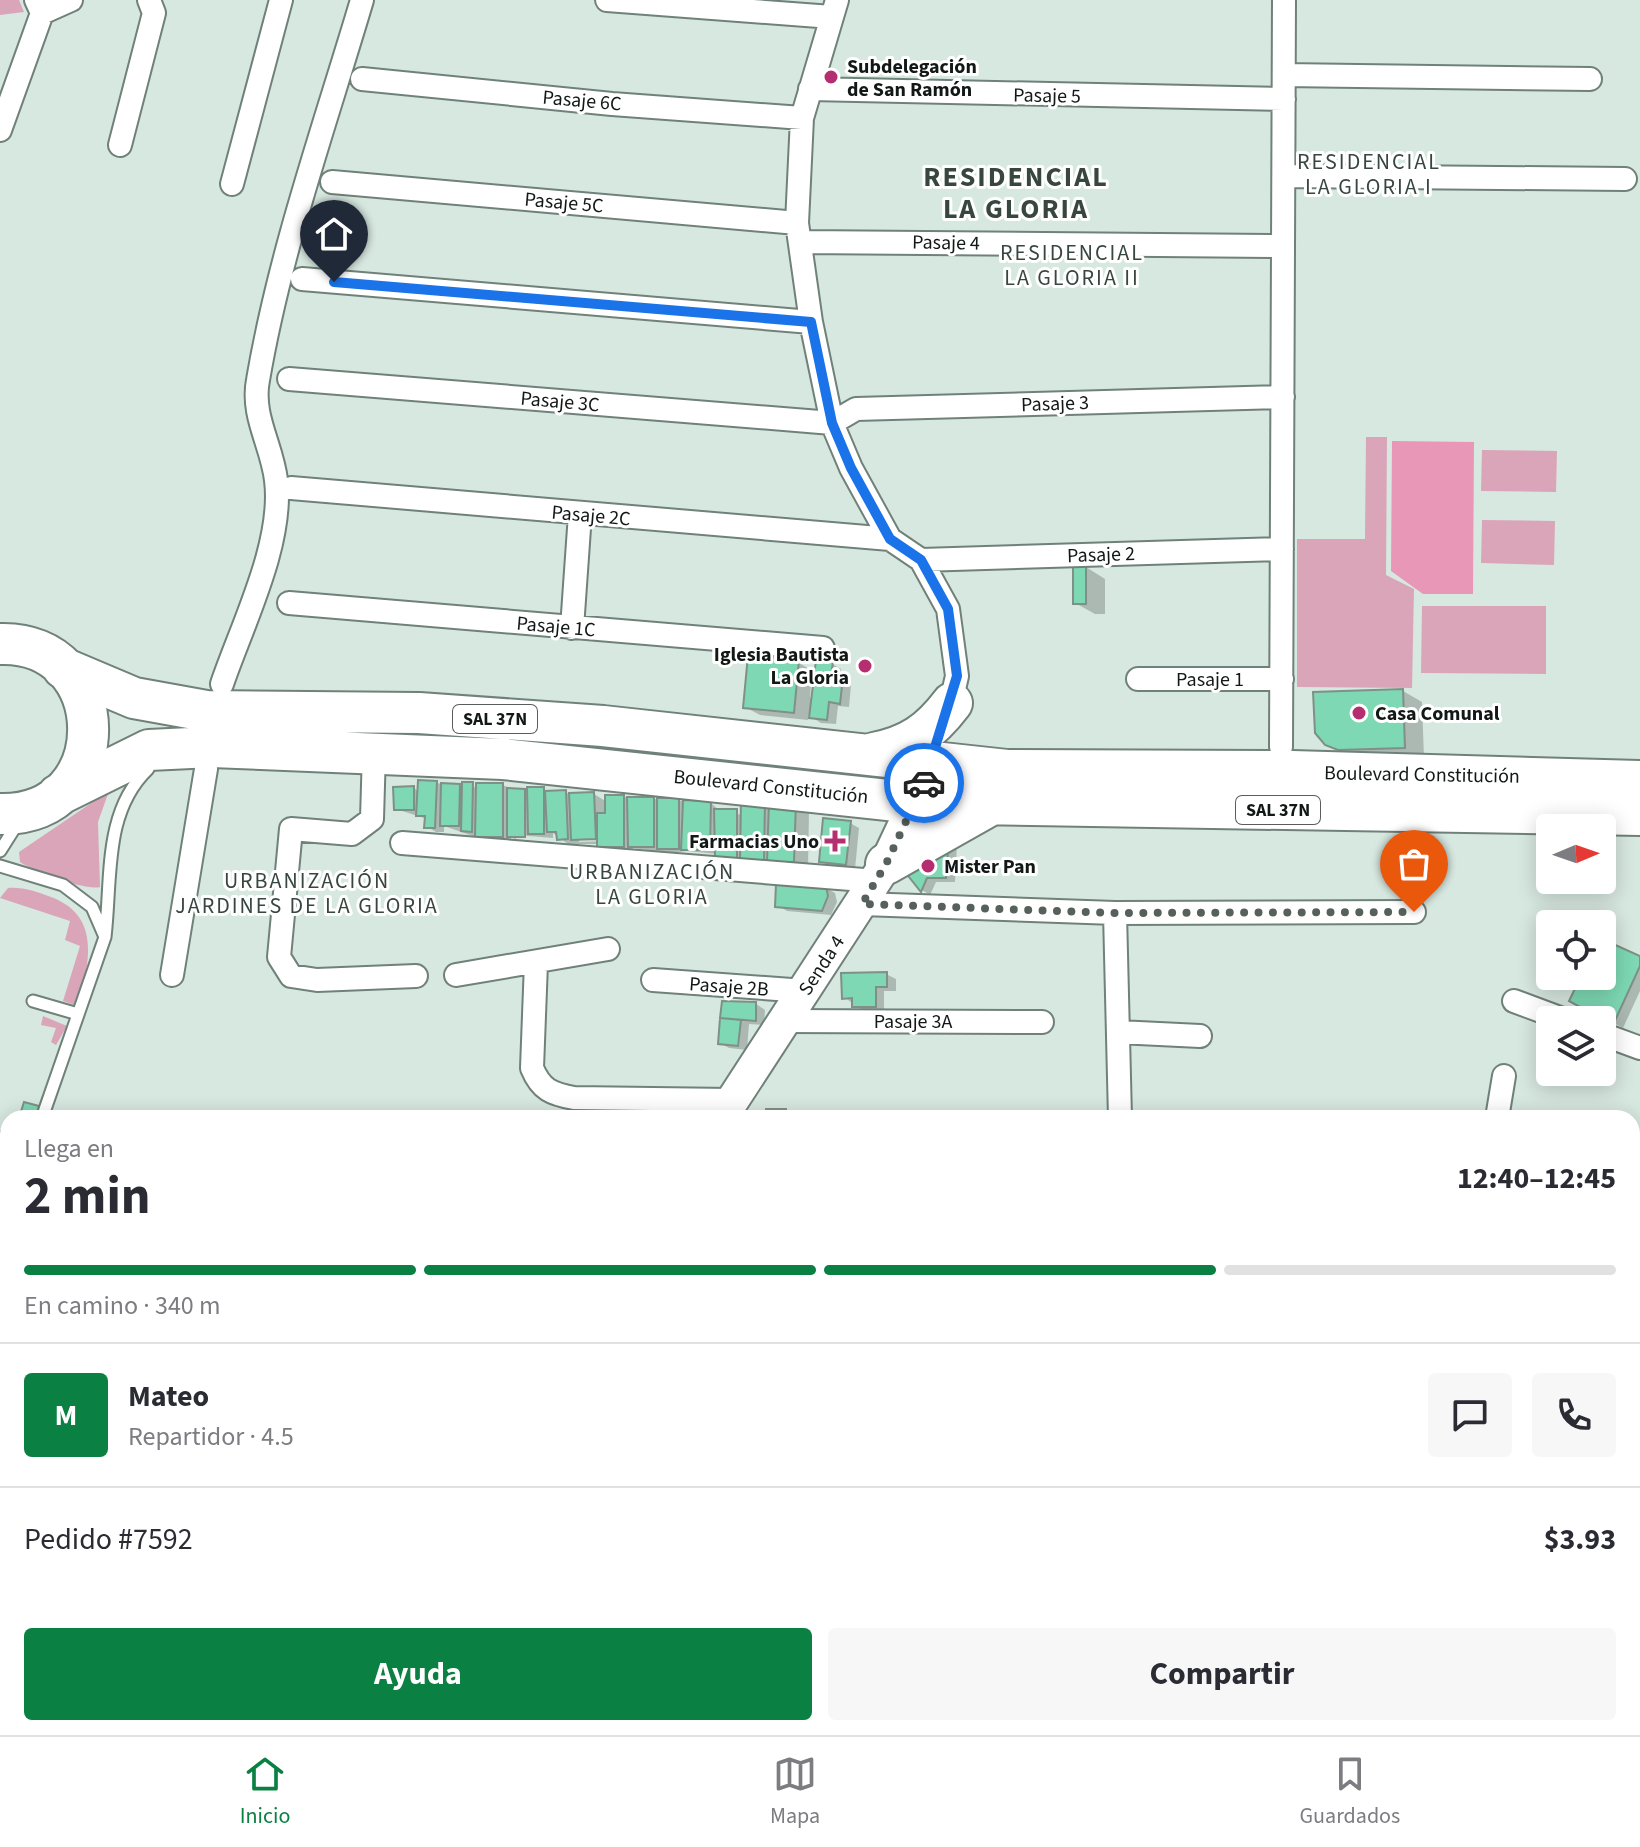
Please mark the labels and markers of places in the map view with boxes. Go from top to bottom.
place label: Subdelegación de San Ramón [847,53,977,104]
marker: Subdelegación de San Ramón [822,68,840,86]
pin [300,200,368,282]
place label: Iglesia Bautista La Gloria [714,641,849,692]
marker: Iglesia Bautista La Gloria [856,657,874,675]
place label: Casa Comunal [1375,700,1500,728]
marker: Casa Comunal [1350,704,1368,722]
place label: Farmacias Uno [689,828,819,856]
pin [1380,830,1448,912]
marker: Farmacias Uno [826,832,844,850]
place label: Mister Pan [944,853,1036,881]
marker: Mister Pan [919,857,937,875]

